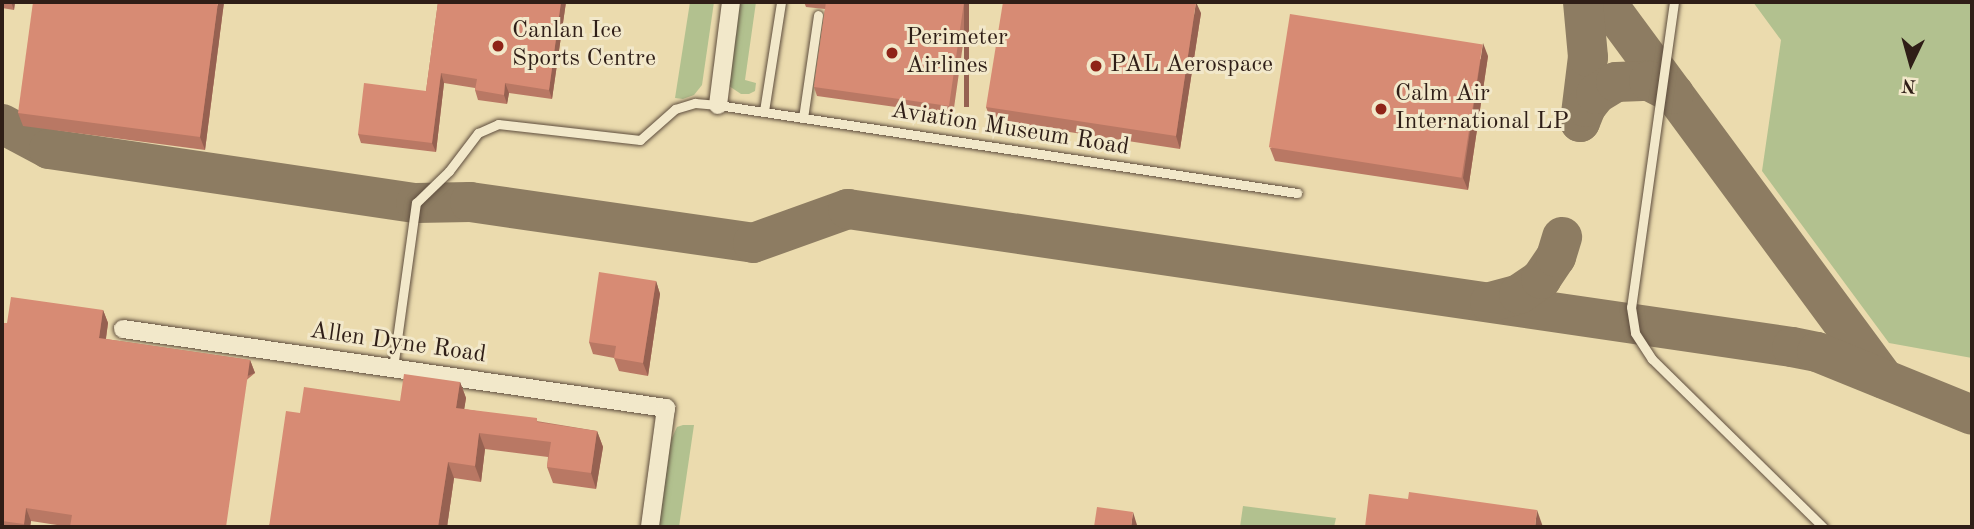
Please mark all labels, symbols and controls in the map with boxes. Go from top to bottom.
place label: Canlan Ice Sports Centre [512,18,656,74]
place label: Perimeter Airlines [906,25,1008,81]
north arrow [1876,28,1946,98]
marker: Canlan Ice Sports Centre [490,38,506,54]
marker: Perimeter Airlines [884,45,900,61]
place label: PAL Aerospace [1110,52,1273,80]
marker: PAL Aerospace [1088,58,1104,74]
text: N [1901,74,1917,95]
place label: Calm Air International LP [1395,81,1569,137]
street label: Aviation Museum Road [889,97,1131,163]
marker: Calm Air International LP [1373,101,1389,117]
street label: Allen Dyne Road [308,317,488,371]

